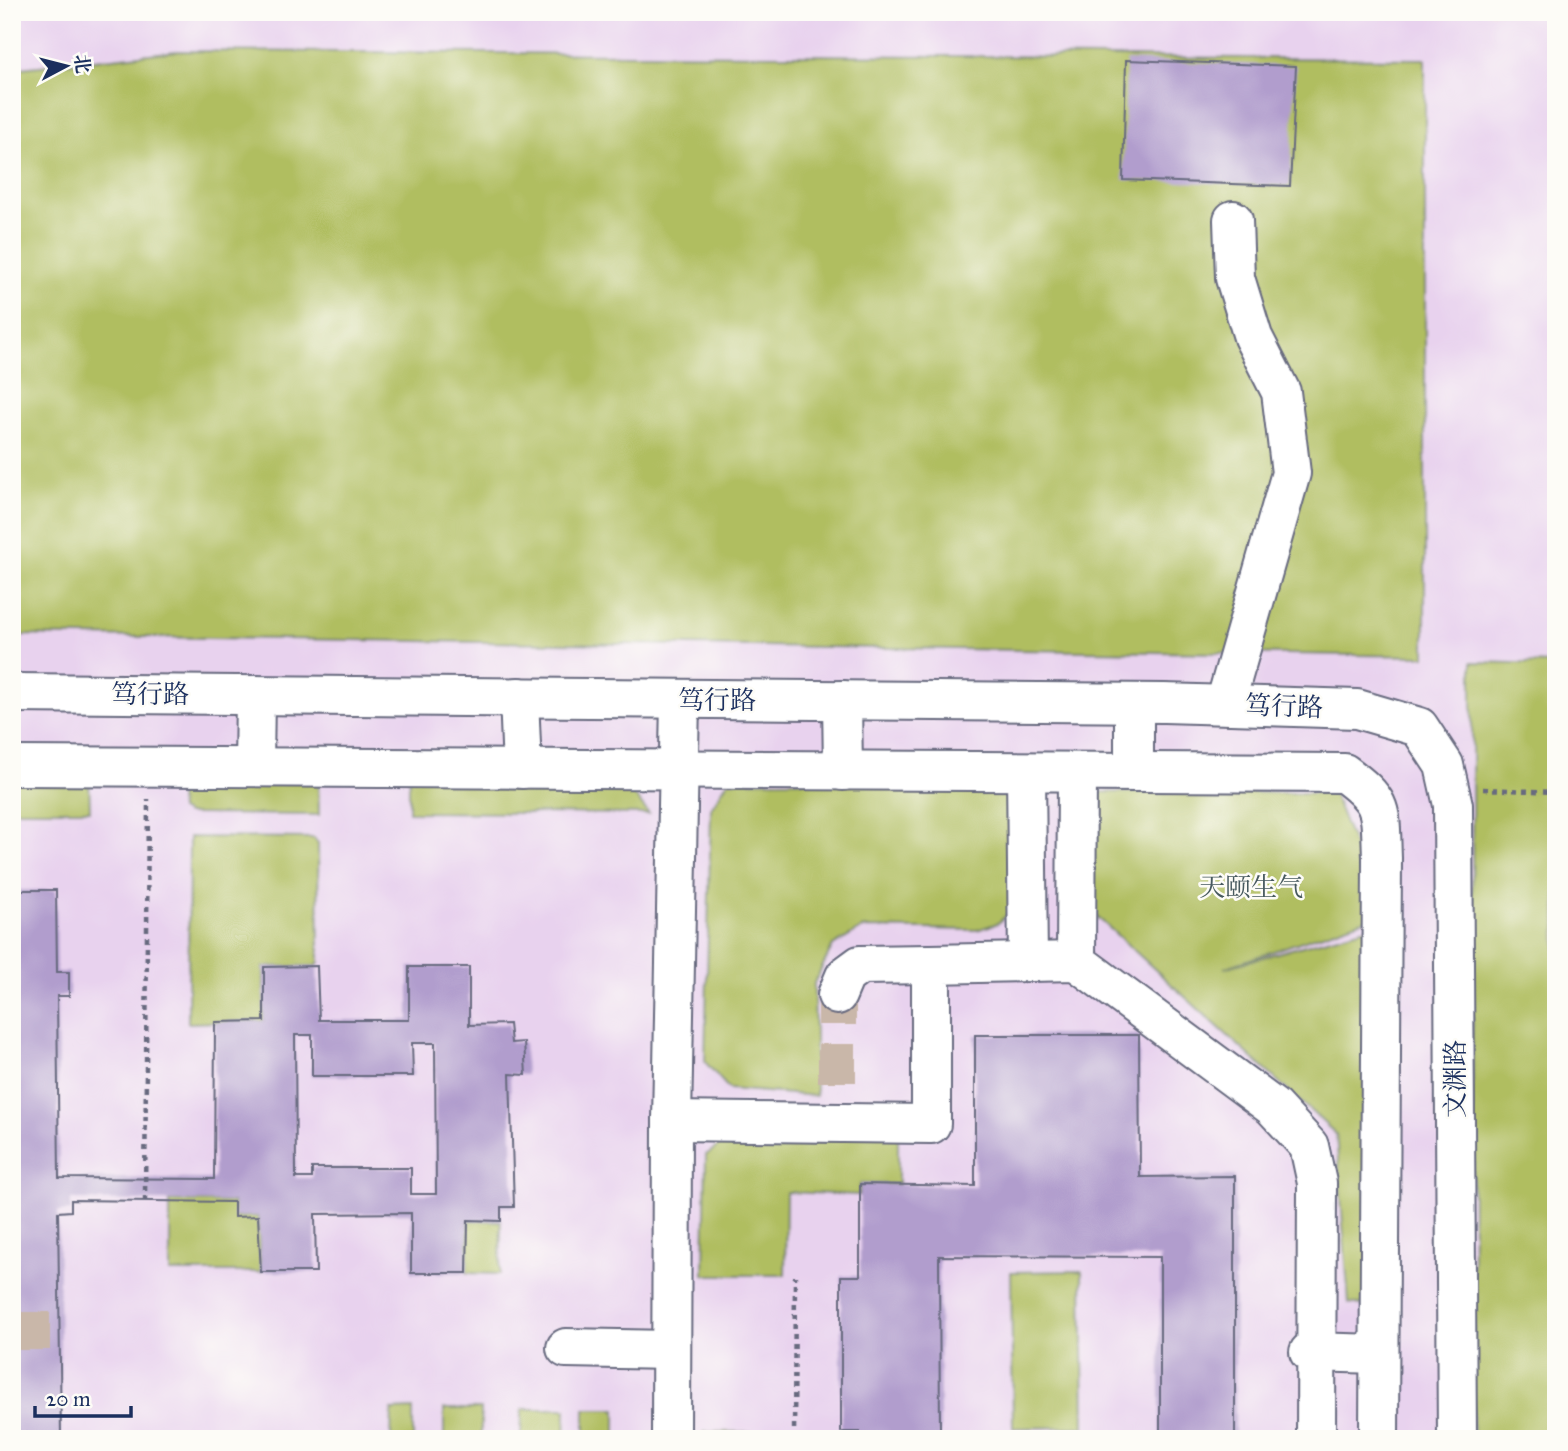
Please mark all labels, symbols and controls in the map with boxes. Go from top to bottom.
north arrow [32,32,102,102]
text: 北 [70,53,95,75]
street label: 笃行路 [111,678,189,710]
street label: 笃行路 [678,684,756,716]
street label: 笃行路 [1244,689,1324,723]
park label: 天颐生气 [1199,871,1303,903]
street label: 文渊路 [1439,1040,1471,1118]
scale bar [35,1374,131,1418]
text: 20 m [46,1386,91,1412]

